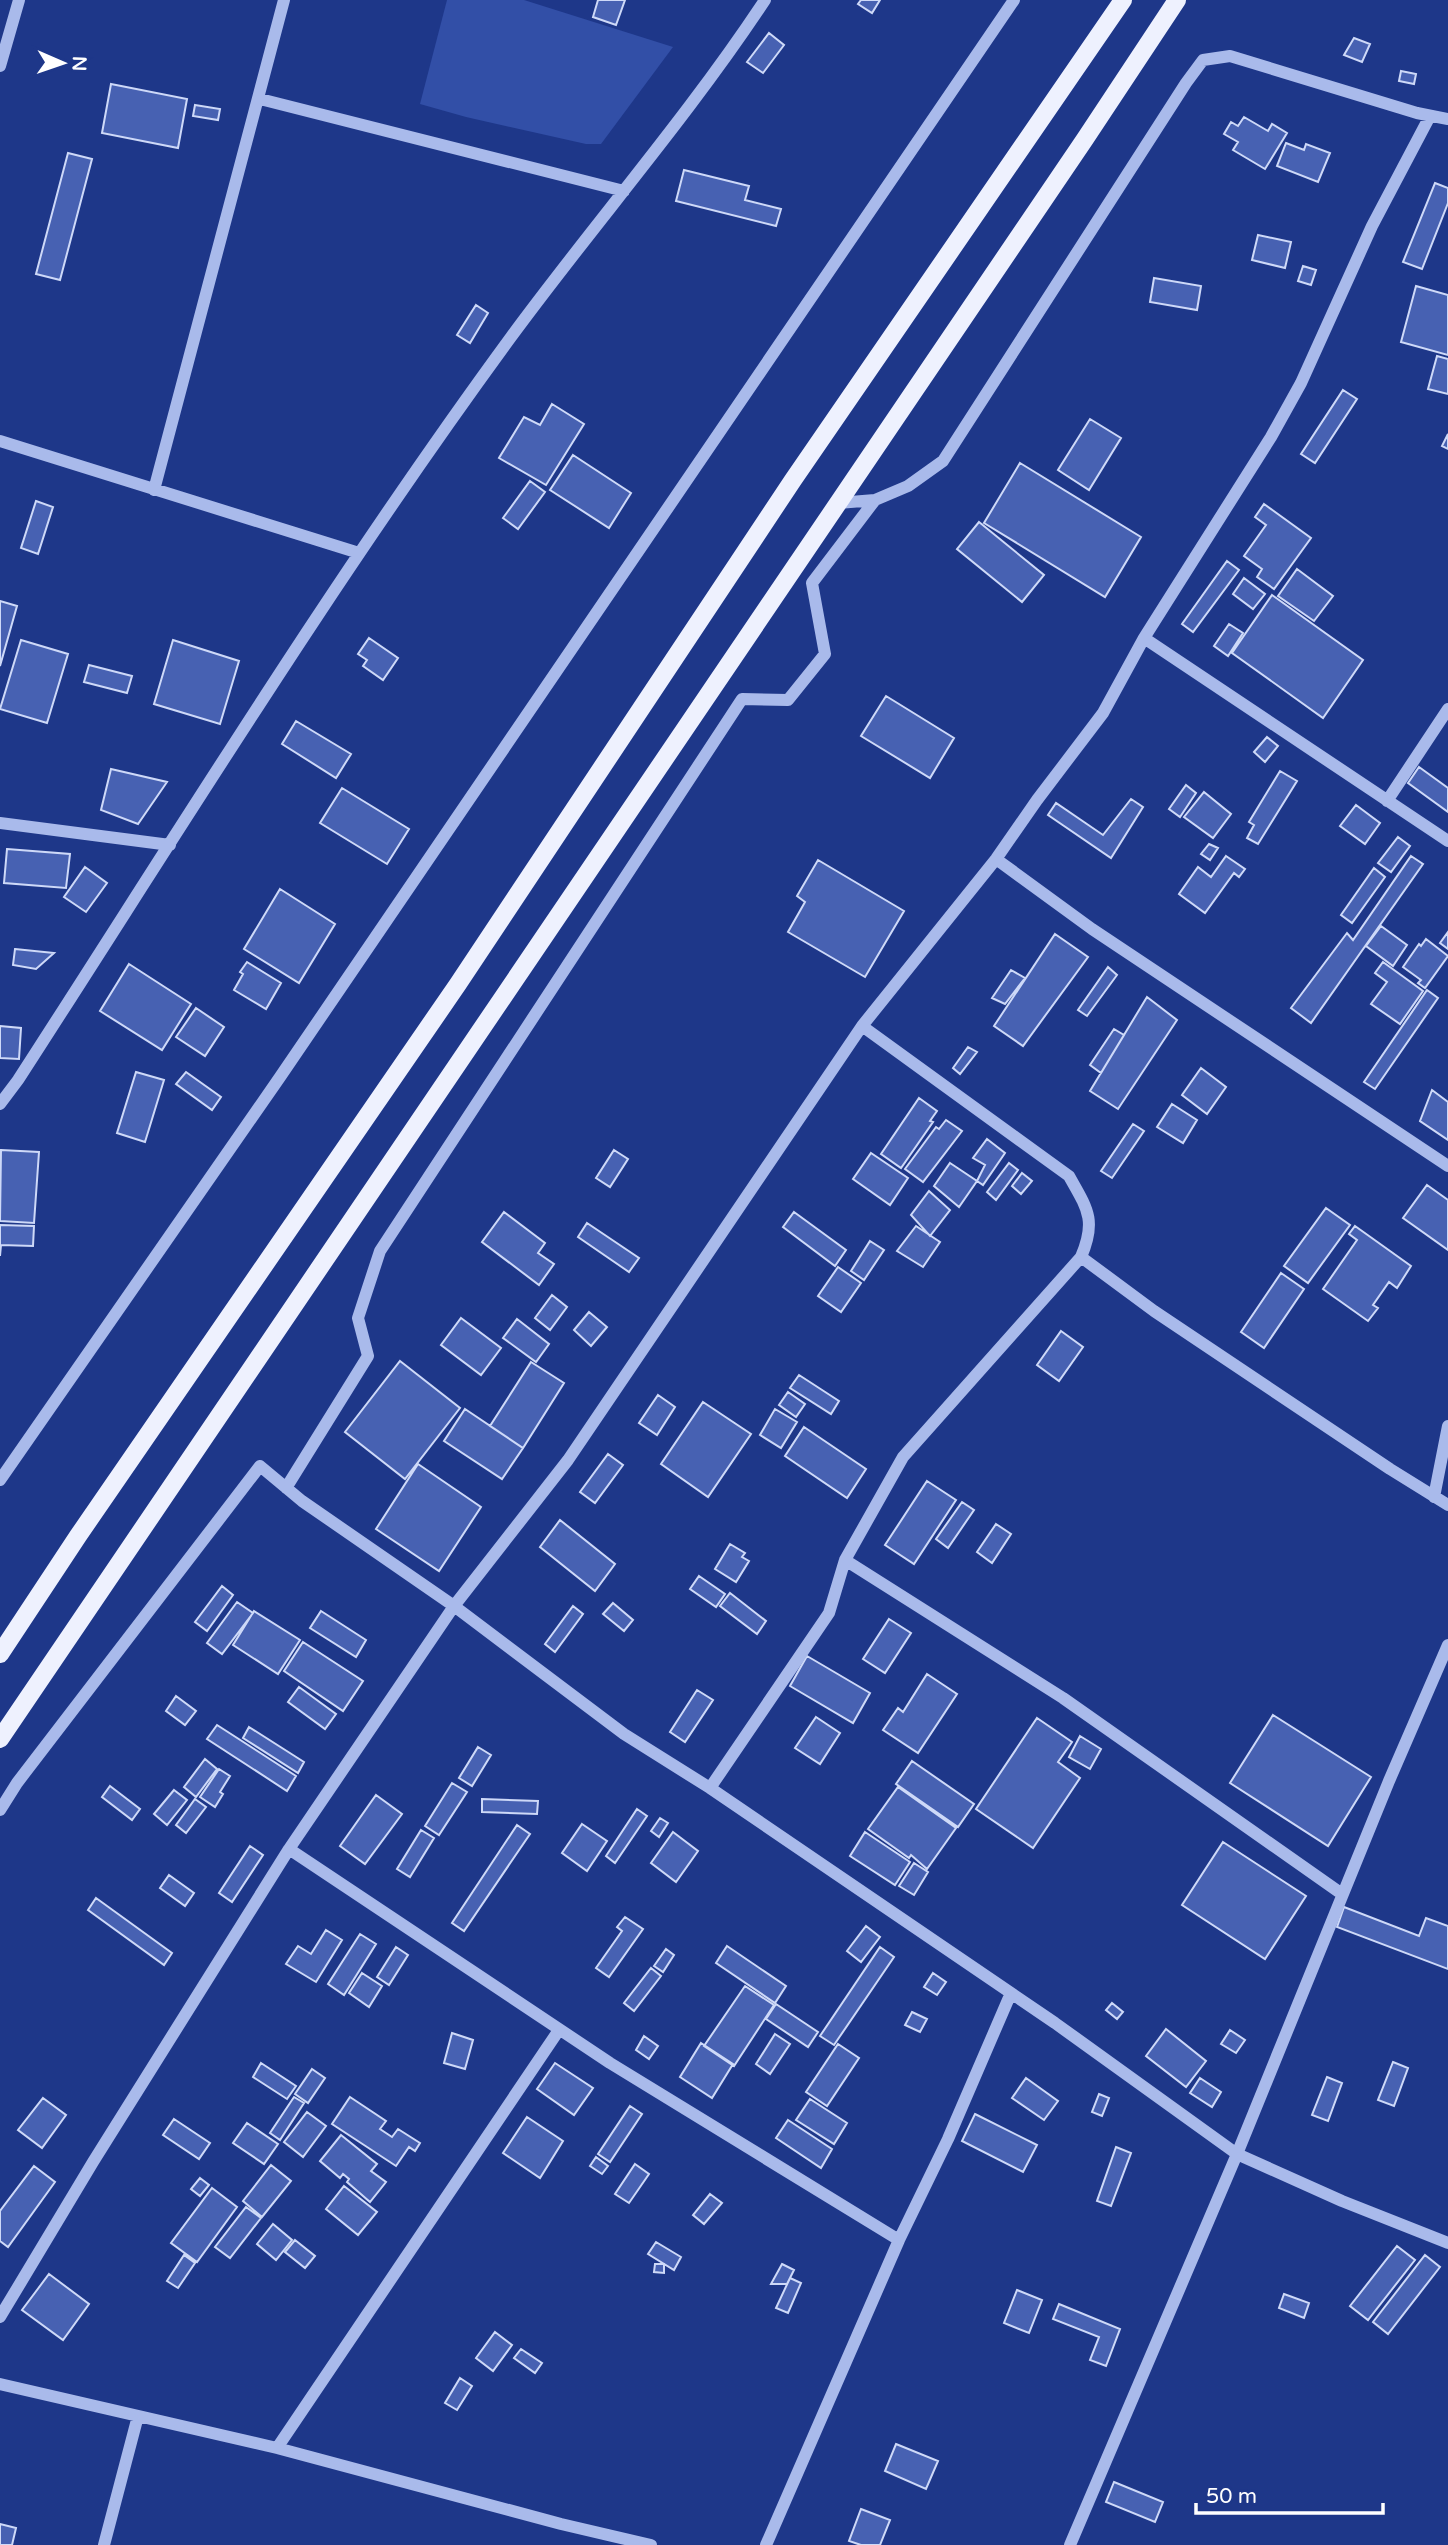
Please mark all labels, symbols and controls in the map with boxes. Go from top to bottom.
north arrow [28,28,98,98]
text: N [68,56,90,72]
scale bar [1196,2472,1383,2516]
text: 50 m [1206,2484,1257,2509]

